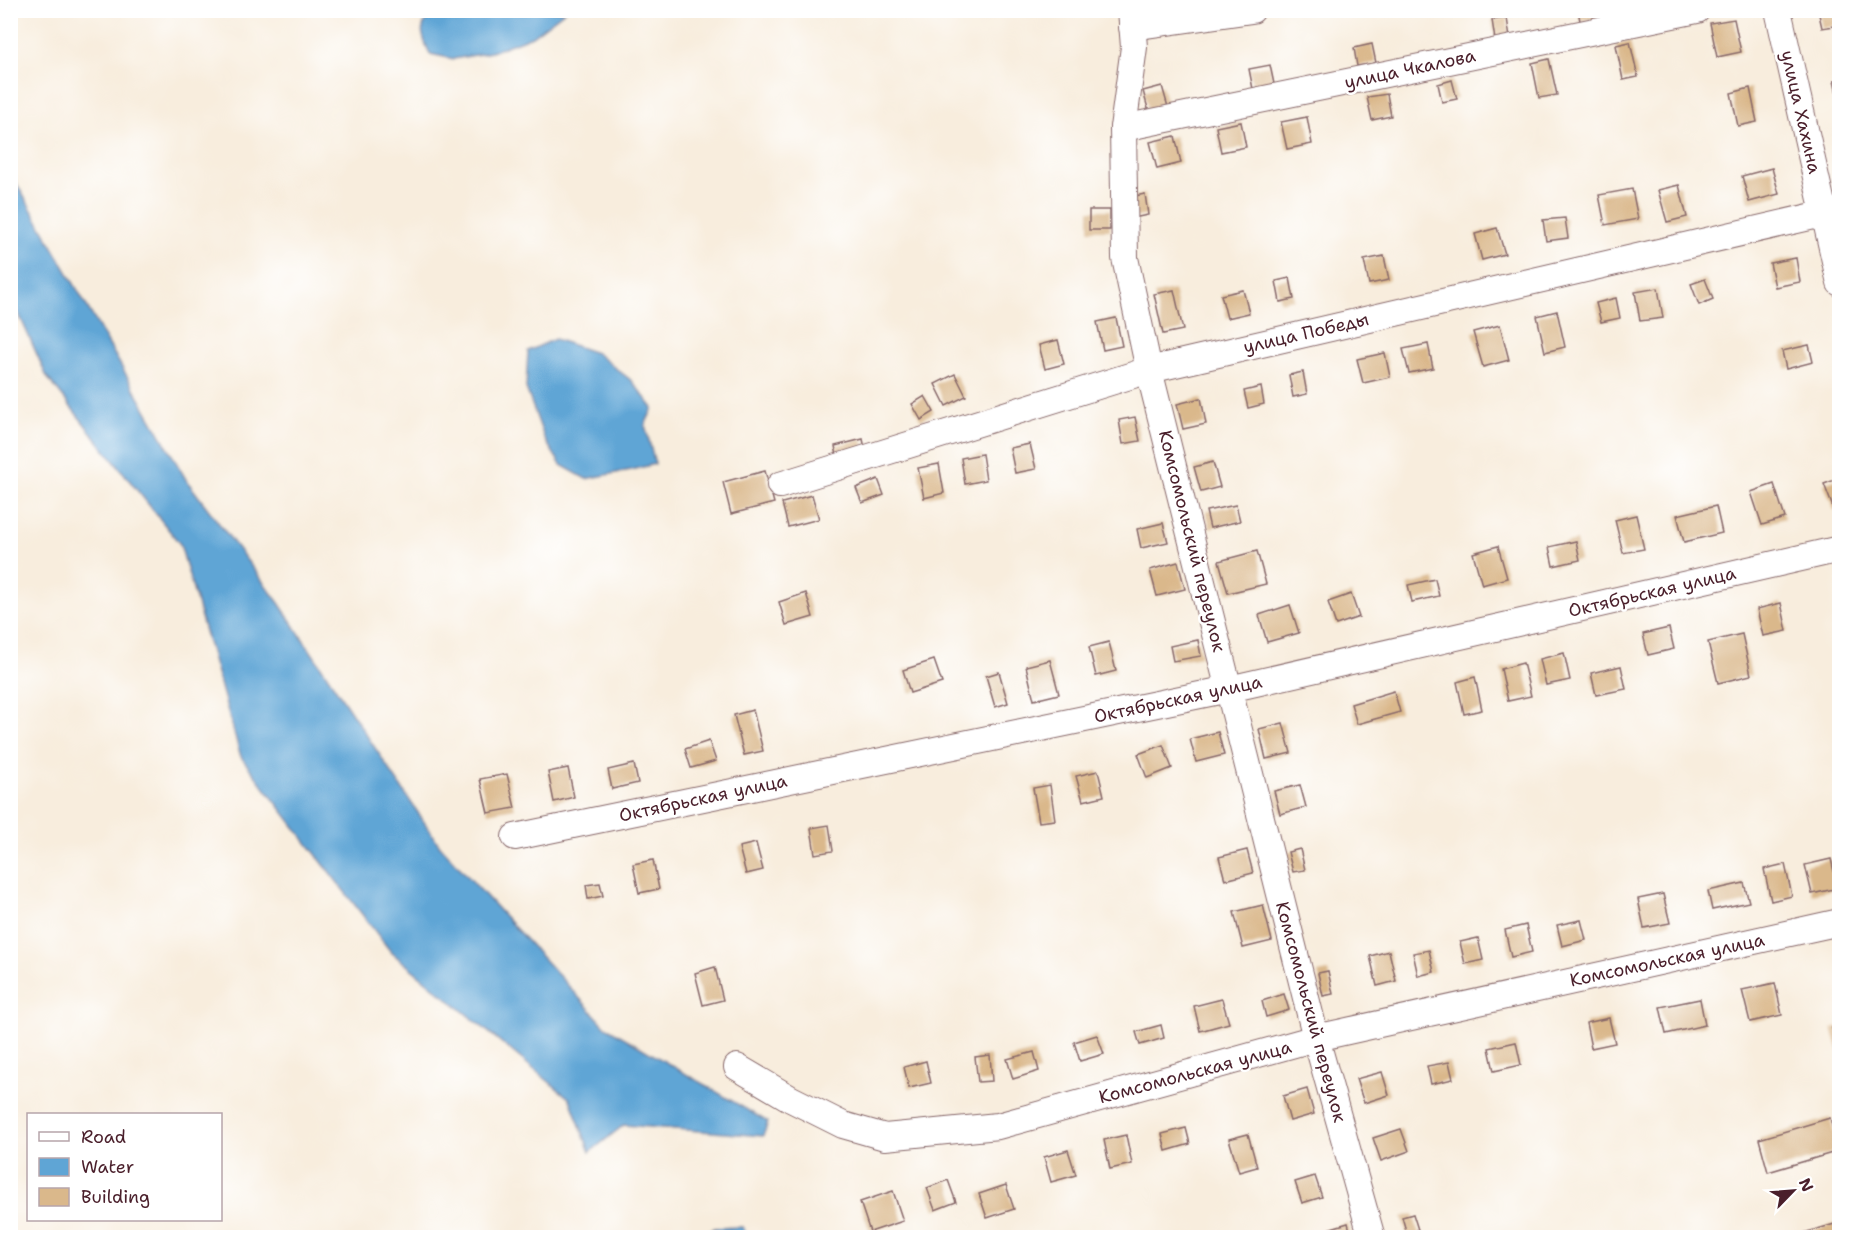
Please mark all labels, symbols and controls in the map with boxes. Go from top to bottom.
street label: улица Чкалова [1342,43,1478,95]
street label: улица Хахина [1775,48,1827,176]
street label: улица Победы [1241,307,1371,359]
street label: Комсомольский переулок [1153,428,1231,655]
street label: Октябрьская улица [1566,561,1738,623]
street label: Октябрьская улица [1092,669,1264,729]
street label: Октябрьская улица [617,768,789,828]
street label: Комсомольский переулок [1270,899,1352,1126]
street label: Комсомольская улица [1567,928,1767,992]
street label: Комсомольская улица [1096,1035,1294,1109]
legend [27,1113,222,1221]
text: Road [81,1125,126,1149]
text: Water [81,1155,134,1179]
north arrow [1763,1161,1823,1221]
text: N [1794,1175,1818,1195]
text: Building [81,1185,150,1209]

